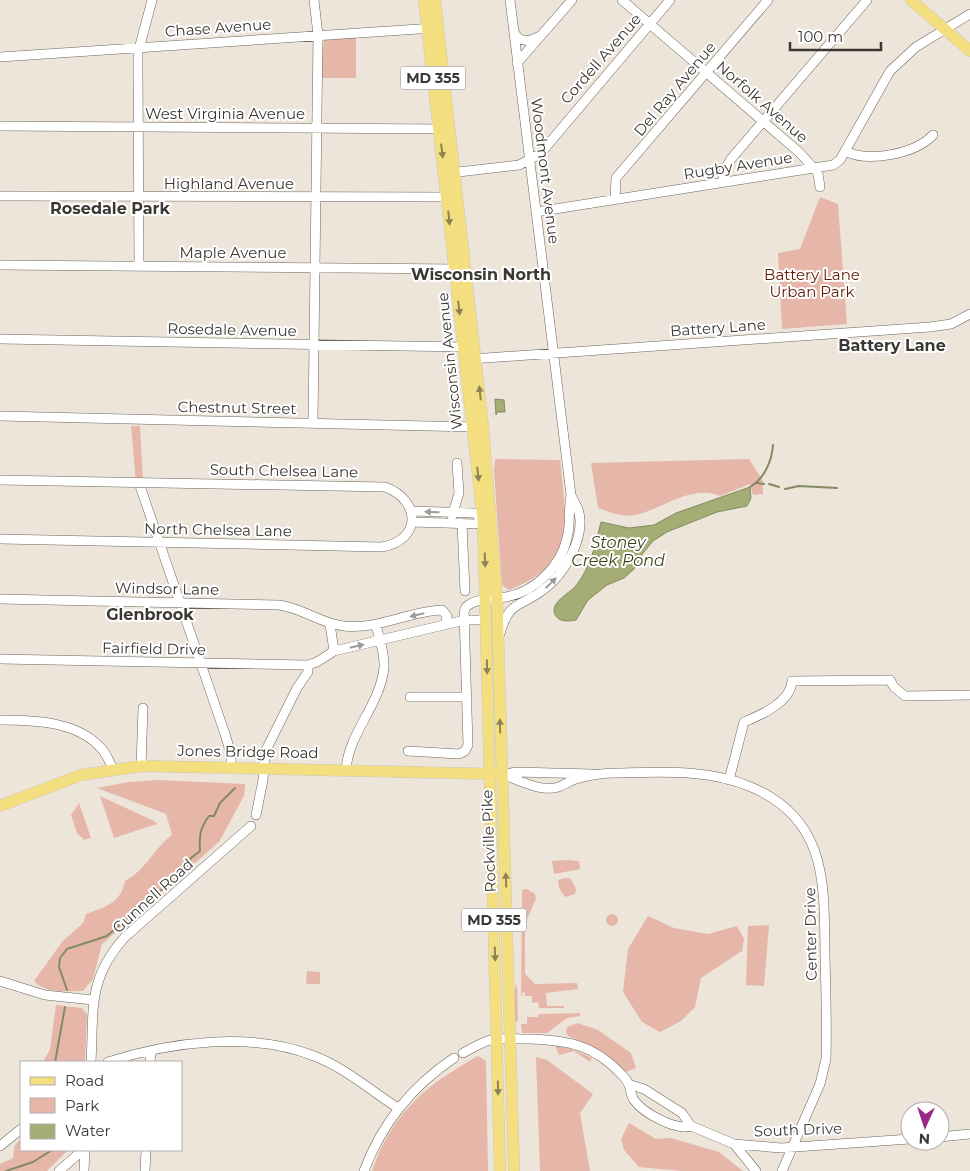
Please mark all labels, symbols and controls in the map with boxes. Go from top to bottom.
street label: Cordell Avenue [556,10,645,108]
street label: Chase Avenue [164,14,272,41]
scale bar [790,20,881,52]
text: 100 m [798,27,843,46]
street label: Del Ray Avenue [630,38,720,140]
street label: Norfolk Avenue [712,57,812,147]
road number: MD 355 [400,66,466,90]
street label: Woodmont Avenue [527,97,564,245]
street label: West Virginia Avenue [145,104,305,123]
one-way arrow [438,143,446,159]
street label: Rugby Avenue [682,148,794,183]
street label: Highland Avenue [164,174,294,193]
district label: Rosedale Park [50,199,170,218]
one-way arrow [445,211,453,227]
street label: Maple Avenue [180,243,286,262]
district label: Wisconsin North [411,265,551,284]
park label: Battery Lane Urban Park [764,265,860,301]
street label: Wisconsin Avenue [433,292,466,430]
one-way arrow [455,300,463,316]
street label: Battery Lane [670,315,766,340]
street label: Rosedale Avenue [167,319,297,340]
district label: Battery Lane [838,336,946,355]
one-way arrow [476,385,484,401]
street label: Chestnut Street [177,397,297,418]
street label: South Chelsea Lane [210,460,358,481]
one-way arrow [474,466,482,482]
one-way arrow [423,507,439,515]
street label: North Chelsea Lane [144,519,292,540]
water label: Stoney Creek Pond [571,533,665,570]
one-way arrow [481,552,489,568]
one-way arrow [545,577,557,589]
street label: Windsor Lane [115,578,219,599]
district label: Glenbrook [106,605,194,624]
one-way arrow [409,611,424,619]
street label: Fairfield Drive [102,638,206,659]
one-way arrow [349,642,364,650]
one-way arrow [483,659,491,675]
one-way arrow [496,717,504,733]
street label: Jones Bridge Road [176,741,319,762]
street label: Rockville Pike [477,789,500,893]
street label: Gunnell Road [108,854,197,937]
one-way arrow [501,872,509,888]
street label: Center Drive [800,887,821,981]
road number: MD 355 [462,908,526,932]
one-way arrow [491,946,499,962]
legend [20,1061,182,1151]
text: Road [65,1071,104,1090]
one-way arrow [494,1080,502,1096]
text: Park [65,1096,99,1115]
north arrow [900,1101,950,1151]
street label: South Drive [754,1118,842,1141]
text: Water [65,1121,111,1140]
text: N [918,1130,930,1148]

